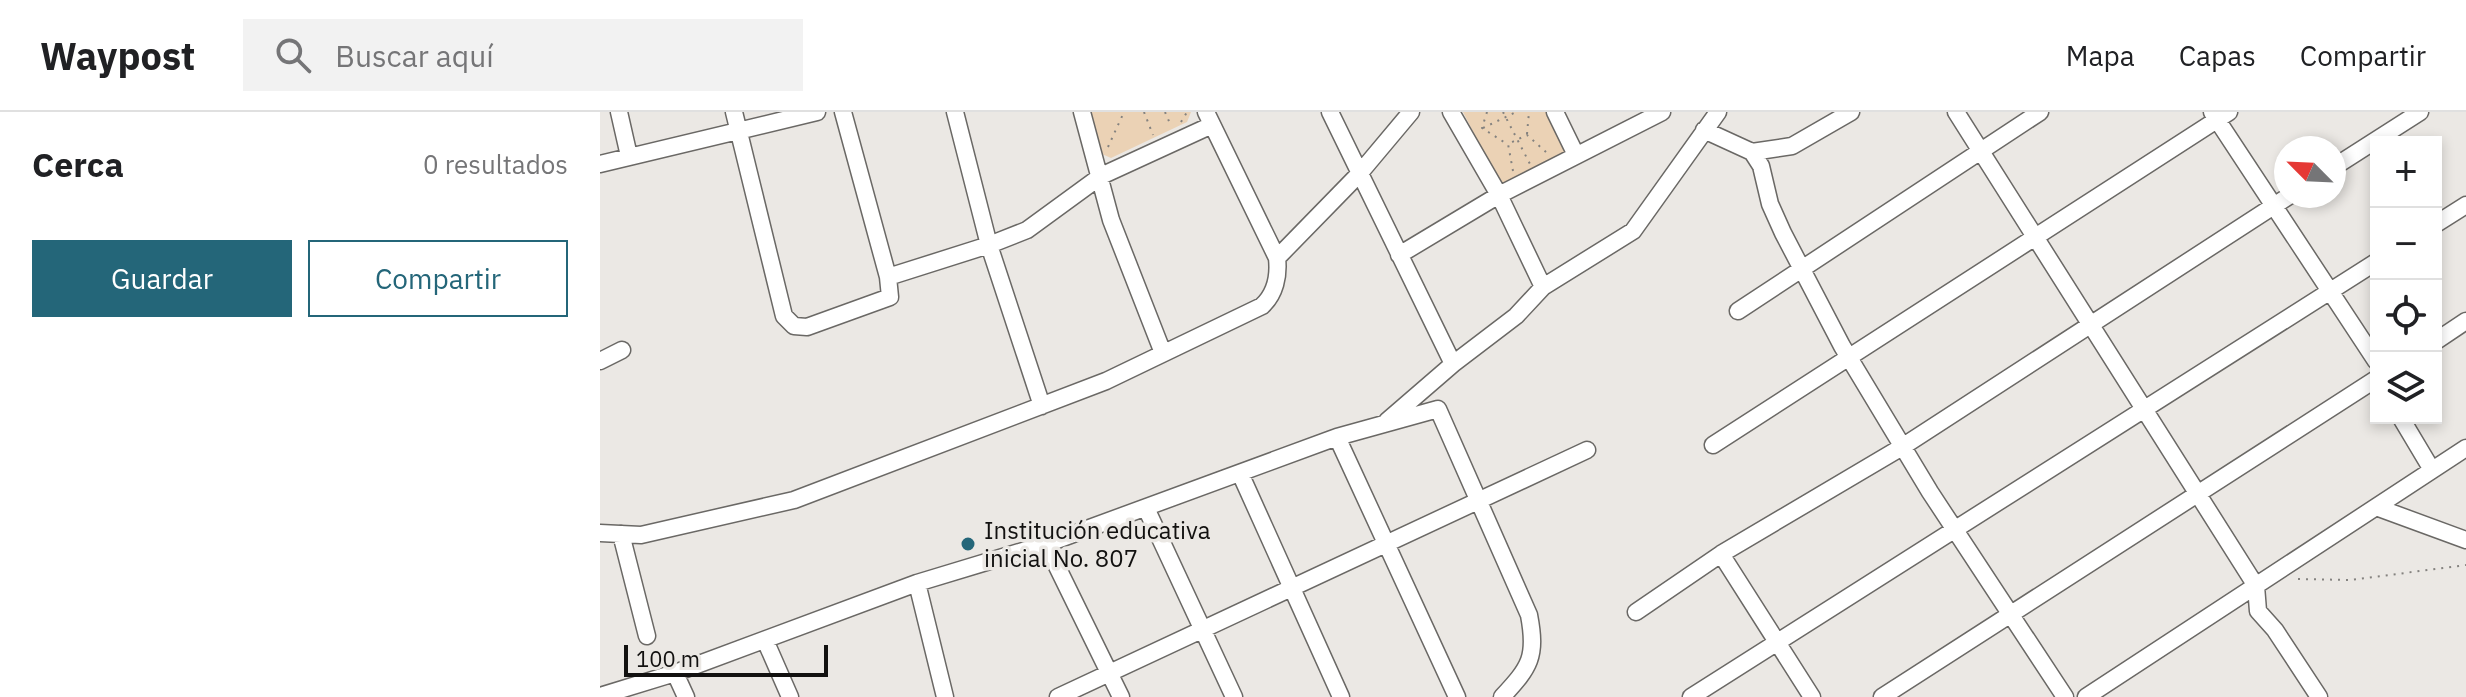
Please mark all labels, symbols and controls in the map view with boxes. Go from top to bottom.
search box [243,19,803,91]
text: Waypost [40,31,195,80]
icon: search [271,33,315,77]
text: Buscar aquí [335,36,494,75]
text: Mapa [2066,37,2135,74]
text: Capas [2179,37,2256,74]
text: Compartir [2300,37,2426,74]
north arrow [2274,136,2346,208]
map controls [2370,136,2442,424]
button: + [2370,136,2442,208]
text: Cerca [32,142,124,186]
text: 0 resultados [423,147,568,181]
button: − [2370,208,2442,280]
button: Guardar [32,240,292,317]
button: Compartir [308,240,568,317]
button: locate [2370,280,2442,352]
button: layers [2370,352,2442,424]
place label: Institución educativa inicial No. 807 [984,514,1211,574]
marker: Institución educativa inicial No. 807 [959,535,977,553]
scale bar [624,641,828,677]
text: 100 m [636,644,700,673]

